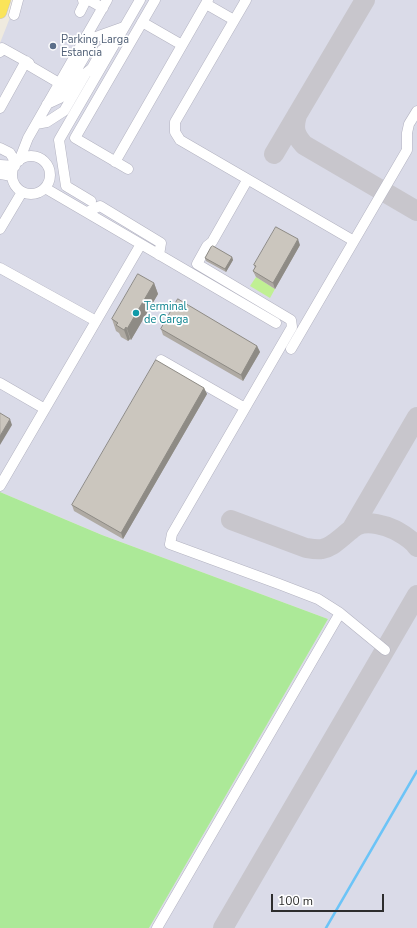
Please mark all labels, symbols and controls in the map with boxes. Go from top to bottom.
place label: Parking Larga Estancia [61,33,129,59]
marker: Parking Larga Estancia [48,41,58,51]
place label: Terminal de Carga [144,300,188,326]
marker: Terminal de Carga [131,308,141,318]
scale bar [273,886,386,912]
text: 100 m [278,893,313,909]

